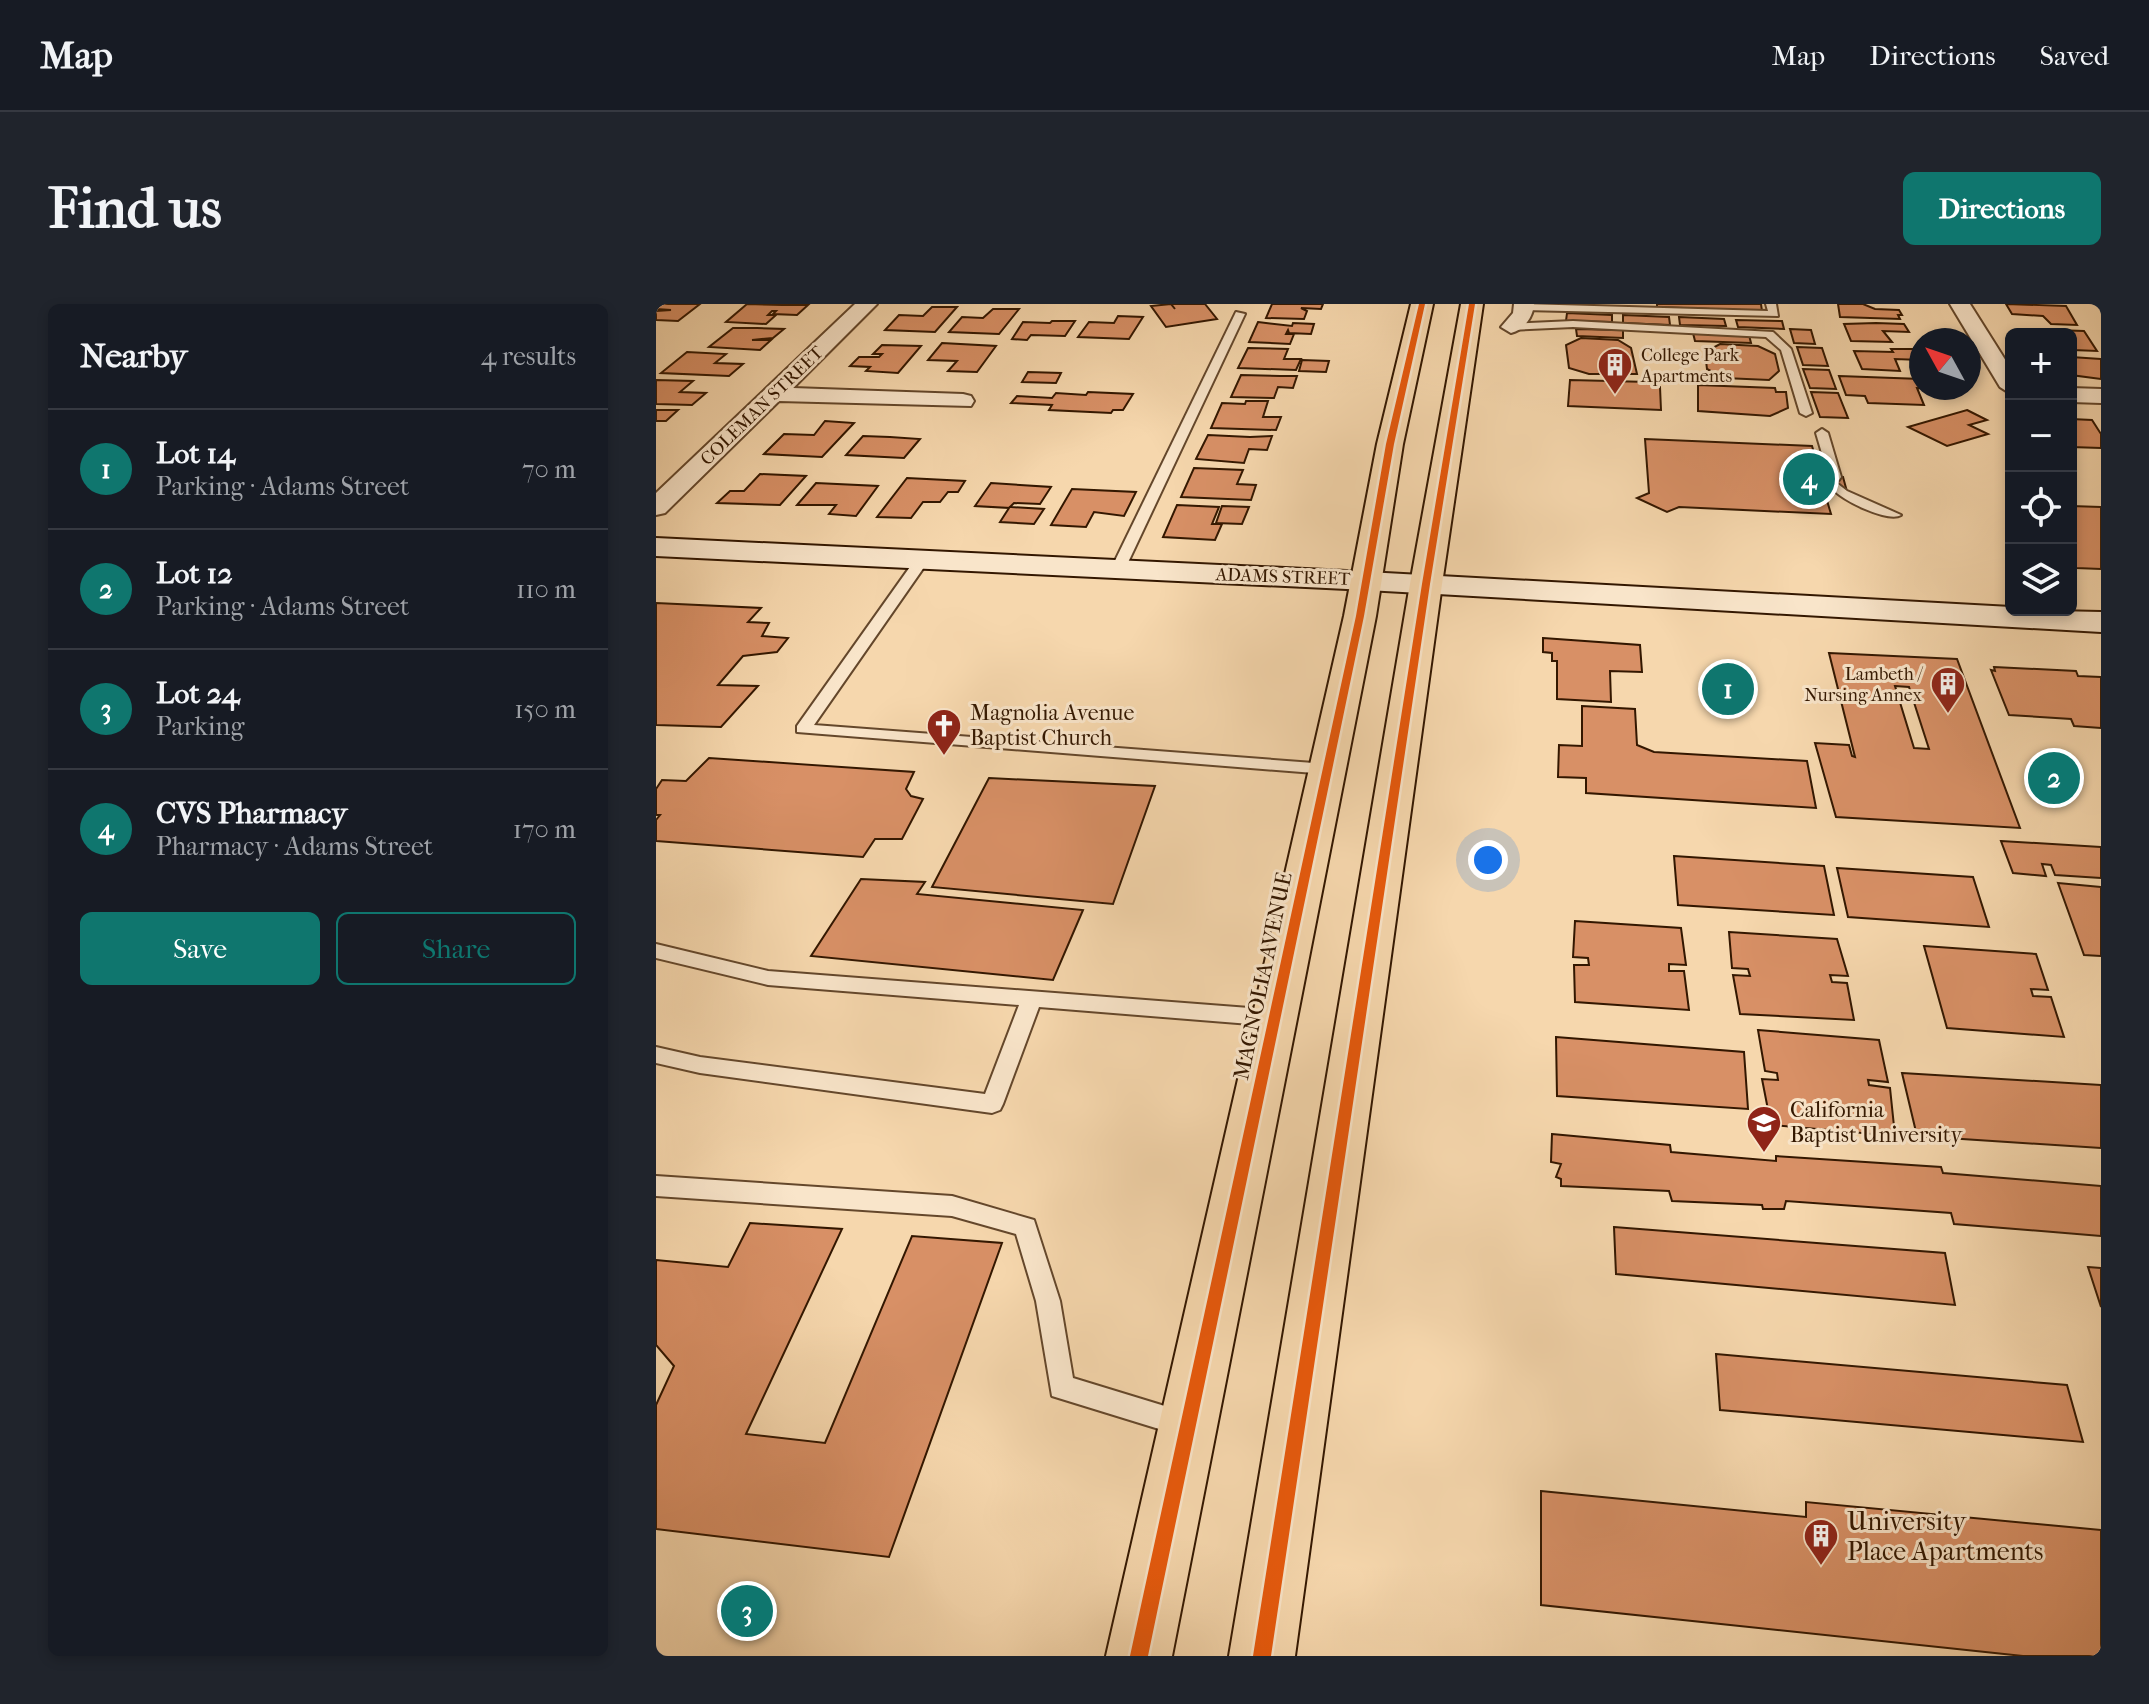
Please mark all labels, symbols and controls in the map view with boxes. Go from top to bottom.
text: Map [40,33,113,78]
text: Map [1772,39,1825,72]
text: Directions [1869,39,1996,72]
text: Saved [2040,39,2109,72]
button: Directions [1903,172,2101,245]
text: Find us [48,176,222,241]
north arrow [1909,328,1981,400]
map controls [2005,328,2077,616]
button: + [2005,328,2077,400]
text: Nearby [80,336,187,376]
text: 4 results [481,341,576,372]
street label: COLEMAN STREET [696,342,828,470]
place label: College Park Apartments [1640,345,1740,387]
building icon: College Park Apartments [1596,346,1634,396]
button: − [2005,400,2077,472]
text: Lot 14 [156,436,235,471]
pin: 4 [1783,449,1835,509]
text: 1 [101,454,111,485]
text: 70 m [522,454,576,485]
text: Parking · Adams Street [156,471,409,502]
button: locate [2005,472,2077,544]
button: layers [2005,544,2077,616]
text: Lot 12 [156,556,233,591]
street label: ADAMS STREET [1214,564,1352,590]
text: 2 [99,574,113,605]
text: 110 m [516,574,576,605]
text: Parking · Adams Street [156,591,409,622]
pin: 1 [1702,659,1754,719]
place label: Lambeth / Nursing Annex [1804,664,1924,706]
building icon: Lambeth / Nursing Annex [1929,665,1967,715]
text: Lot 24 [156,676,240,711]
text: 3 [101,694,111,725]
text: 150 m [514,694,576,725]
place label: Magnolia Avenue Baptist Church [970,700,1134,751]
church icon: Magnolia Avenue Baptist Church [925,707,963,757]
text: Parking [156,711,244,742]
pin: 2 [2028,748,2080,808]
text: CVS Pharmacy [156,796,347,831]
text: 4 [98,814,114,845]
text: 170 m [513,814,576,845]
text: Pharmacy · Adams Street [156,831,433,862]
your location [1468,840,1508,880]
street label: MAGNOLIA AVENUE [1228,870,1298,1082]
button: Save [80,912,320,985]
button: Share [336,912,576,985]
place label: California Baptist University [1790,1097,1964,1148]
school or university icon: California Baptist University [1745,1104,1783,1154]
place label: University Place Apartments [1847,1506,2043,1567]
building icon: University Place Apartments [1802,1517,1840,1567]
pin: 3 [721,1581,773,1641]

